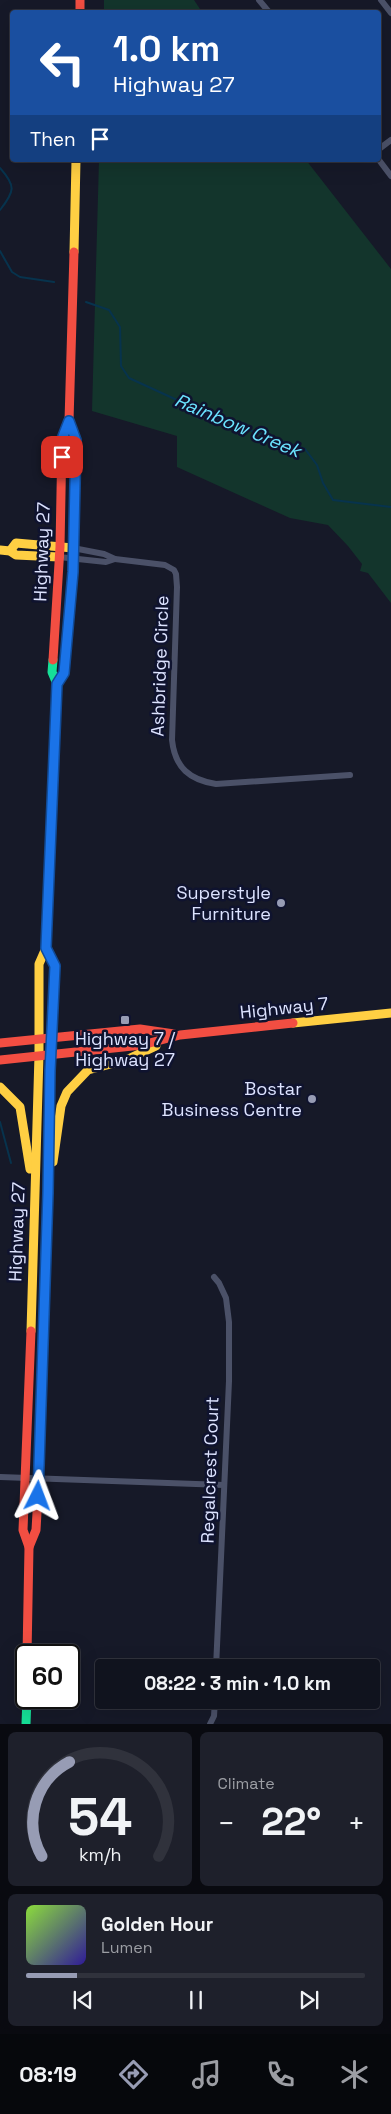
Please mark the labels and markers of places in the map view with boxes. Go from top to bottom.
pin [41,436,83,478]
place label: Superstyle Furniture [176,881,271,925]
marker: Superstyle Furniture [275,897,287,909]
marker: Highway 7 / Highway 27 [119,1014,131,1026]
place label: Highway 7 / Highway 27 [75,1027,175,1071]
place label: Bostar Business Centre [162,1077,302,1121]
marker: Bostar Business Centre [306,1093,318,1105]

